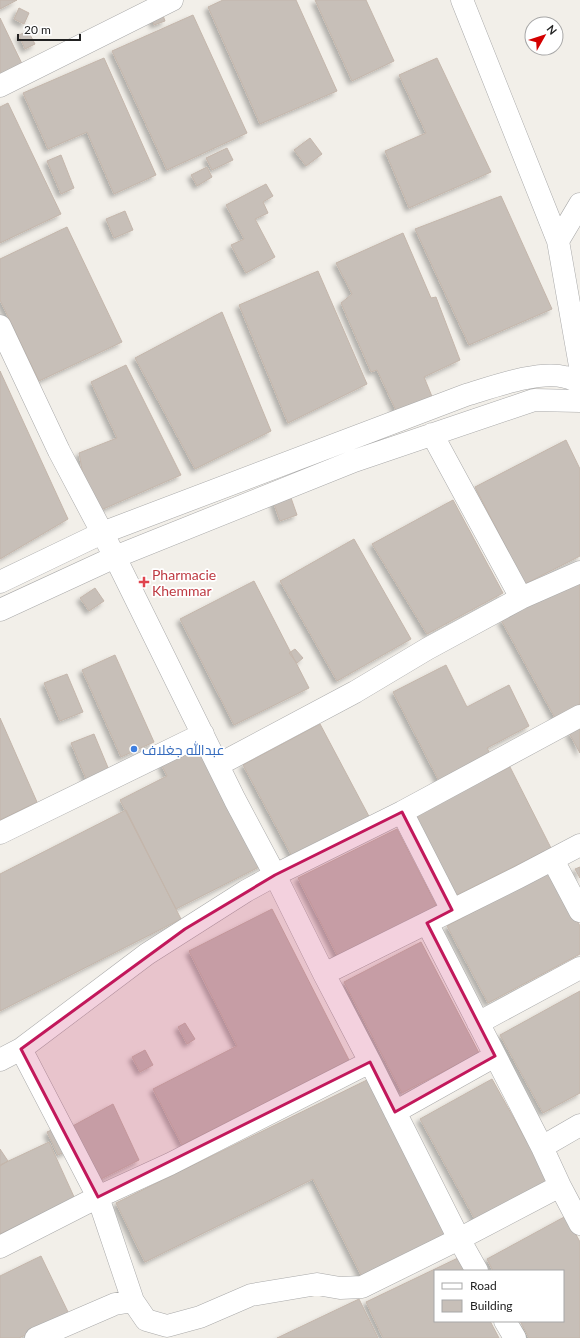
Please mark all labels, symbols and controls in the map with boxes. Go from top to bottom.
scale bar [18,16,80,42]
north arrow [524,16,564,56]
text: 20 m [24,22,51,37]
text: N [544,22,560,37]
place label: Pharmacie Khemmar [152,566,216,599]
marker: Pharmacie Khemmar [139,577,149,587]
place label: عبدالله جغلاف [142,741,225,758]
marker: عبدالله جغلاف [129,744,139,754]
legend [434,1270,564,1322]
text: Road [470,1278,497,1293]
text: Building [470,1298,513,1313]

